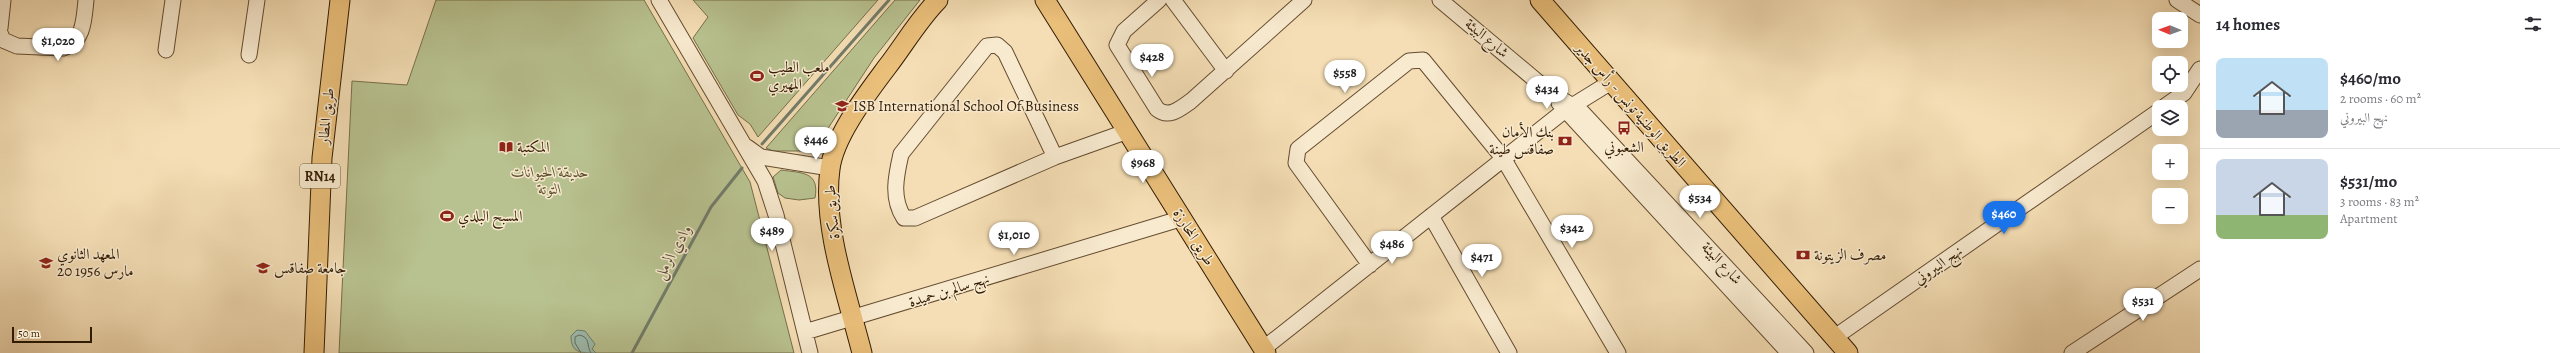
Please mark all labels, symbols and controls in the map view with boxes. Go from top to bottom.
north arrow [2152,12,2188,48]
map controls [2152,12,2188,224]
text: 14 homes [2216,13,2280,36]
icon: filters [2522,13,2544,35]
street label: شارع البيئة [1459,14,1513,65]
pin: $1,020 [25,28,91,62]
text: $1,020 [41,32,75,49]
street label: الطريق الوطنية تونس - رأس جدير [1570,36,1691,172]
pin: $428 [1128,44,1176,78]
text: $428 [1140,48,1164,65]
button: locate [2152,56,2188,92]
place label: ملعب الطيب المهيري [768,57,830,96]
pin: $558 [1321,60,1369,94]
text: $558 [1333,64,1357,81]
text: $460/mo [2340,67,2401,90]
sports icon: ملعب الطيب المهيري [749,68,765,84]
icon: home [2248,74,2296,122]
pin: $434 [1523,76,1571,110]
text: $434 [1535,80,1559,97]
street label: طريق المطار [313,87,339,147]
text: 2 rooms · 60 m² [2340,90,2421,107]
place label: ISB International School Of Business [853,96,1079,116]
school or university icon: ISB International School Of Business [834,98,850,114]
button: layers [2152,100,2188,136]
text: نهج البيروني [2340,109,2388,126]
bus stop icon: الشعبوني [1616,120,1632,136]
place label: بنك الأمان صفاقس طينة [1489,121,1554,159]
pin: $446 [792,127,840,161]
text: $446 [804,131,828,148]
bank icon: بنك الأمان صفاقس طينة [1557,133,1573,149]
place label: المكتبة [517,137,549,157]
place label: الشعبوني [1604,137,1644,159]
library icon: المكتبة [498,139,514,155]
button: + [2152,144,2188,180]
pin: $968 [1119,150,1167,184]
text: $968 [1131,154,1155,171]
park label: حديقة الحيوانات التوتة [511,162,589,199]
road number: RN14 [300,164,340,188]
text: $531/mo [2340,170,2397,193]
icon: home [2248,175,2296,223]
street label: طريق سكرة [820,184,844,240]
pin: $534 [1676,185,1724,219]
button: − [2152,188,2188,224]
text: $534 [1688,189,1712,206]
text: 3 rooms · 83 m² [2340,193,2419,210]
pin: $460 [1980,201,2028,235]
street label: طريق المحارزة [1169,205,1219,269]
text: $460 [1992,205,2016,222]
place label: المسبح البلدي [458,206,522,230]
sports icon: المسبح البلدي [439,208,455,224]
text: Apartment [2340,210,2398,227]
pin: $342 [1548,215,1596,249]
pin: $489 [748,218,796,252]
text: $342 [1560,219,1584,236]
water label: وادي الرمل [649,220,698,284]
text: $489 [760,222,784,239]
pin: $1,010 [981,222,1047,256]
text: $1,010 [998,226,1030,243]
pin: $486 [1368,231,1416,265]
text: $486 [1380,235,1404,252]
street label: شارع البيئة [1695,237,1747,291]
street label: نهج البيروني [1910,241,1969,292]
place label: المعهد الثانوي 20 مارس 1956 [57,244,134,281]
pin: $471 [1458,244,1506,278]
place label: مصرف الزيتونة [1814,245,1886,265]
bank icon: مصرف الزيتونة [1795,247,1811,263]
text: $471 [1471,248,1493,265]
school or university icon: المعهد الثانوي 20 مارس 1956 [38,255,54,271]
place label: جامعة صفاقس [274,258,347,278]
school or university icon: جامعة صفاقس [255,260,271,276]
street label: نهج سالم بن حميدة [906,268,993,316]
pin: $531 [2119,288,2167,322]
text: $531 [2132,292,2154,309]
scale bar [12,325,92,344]
text: 50 m [18,326,40,341]

